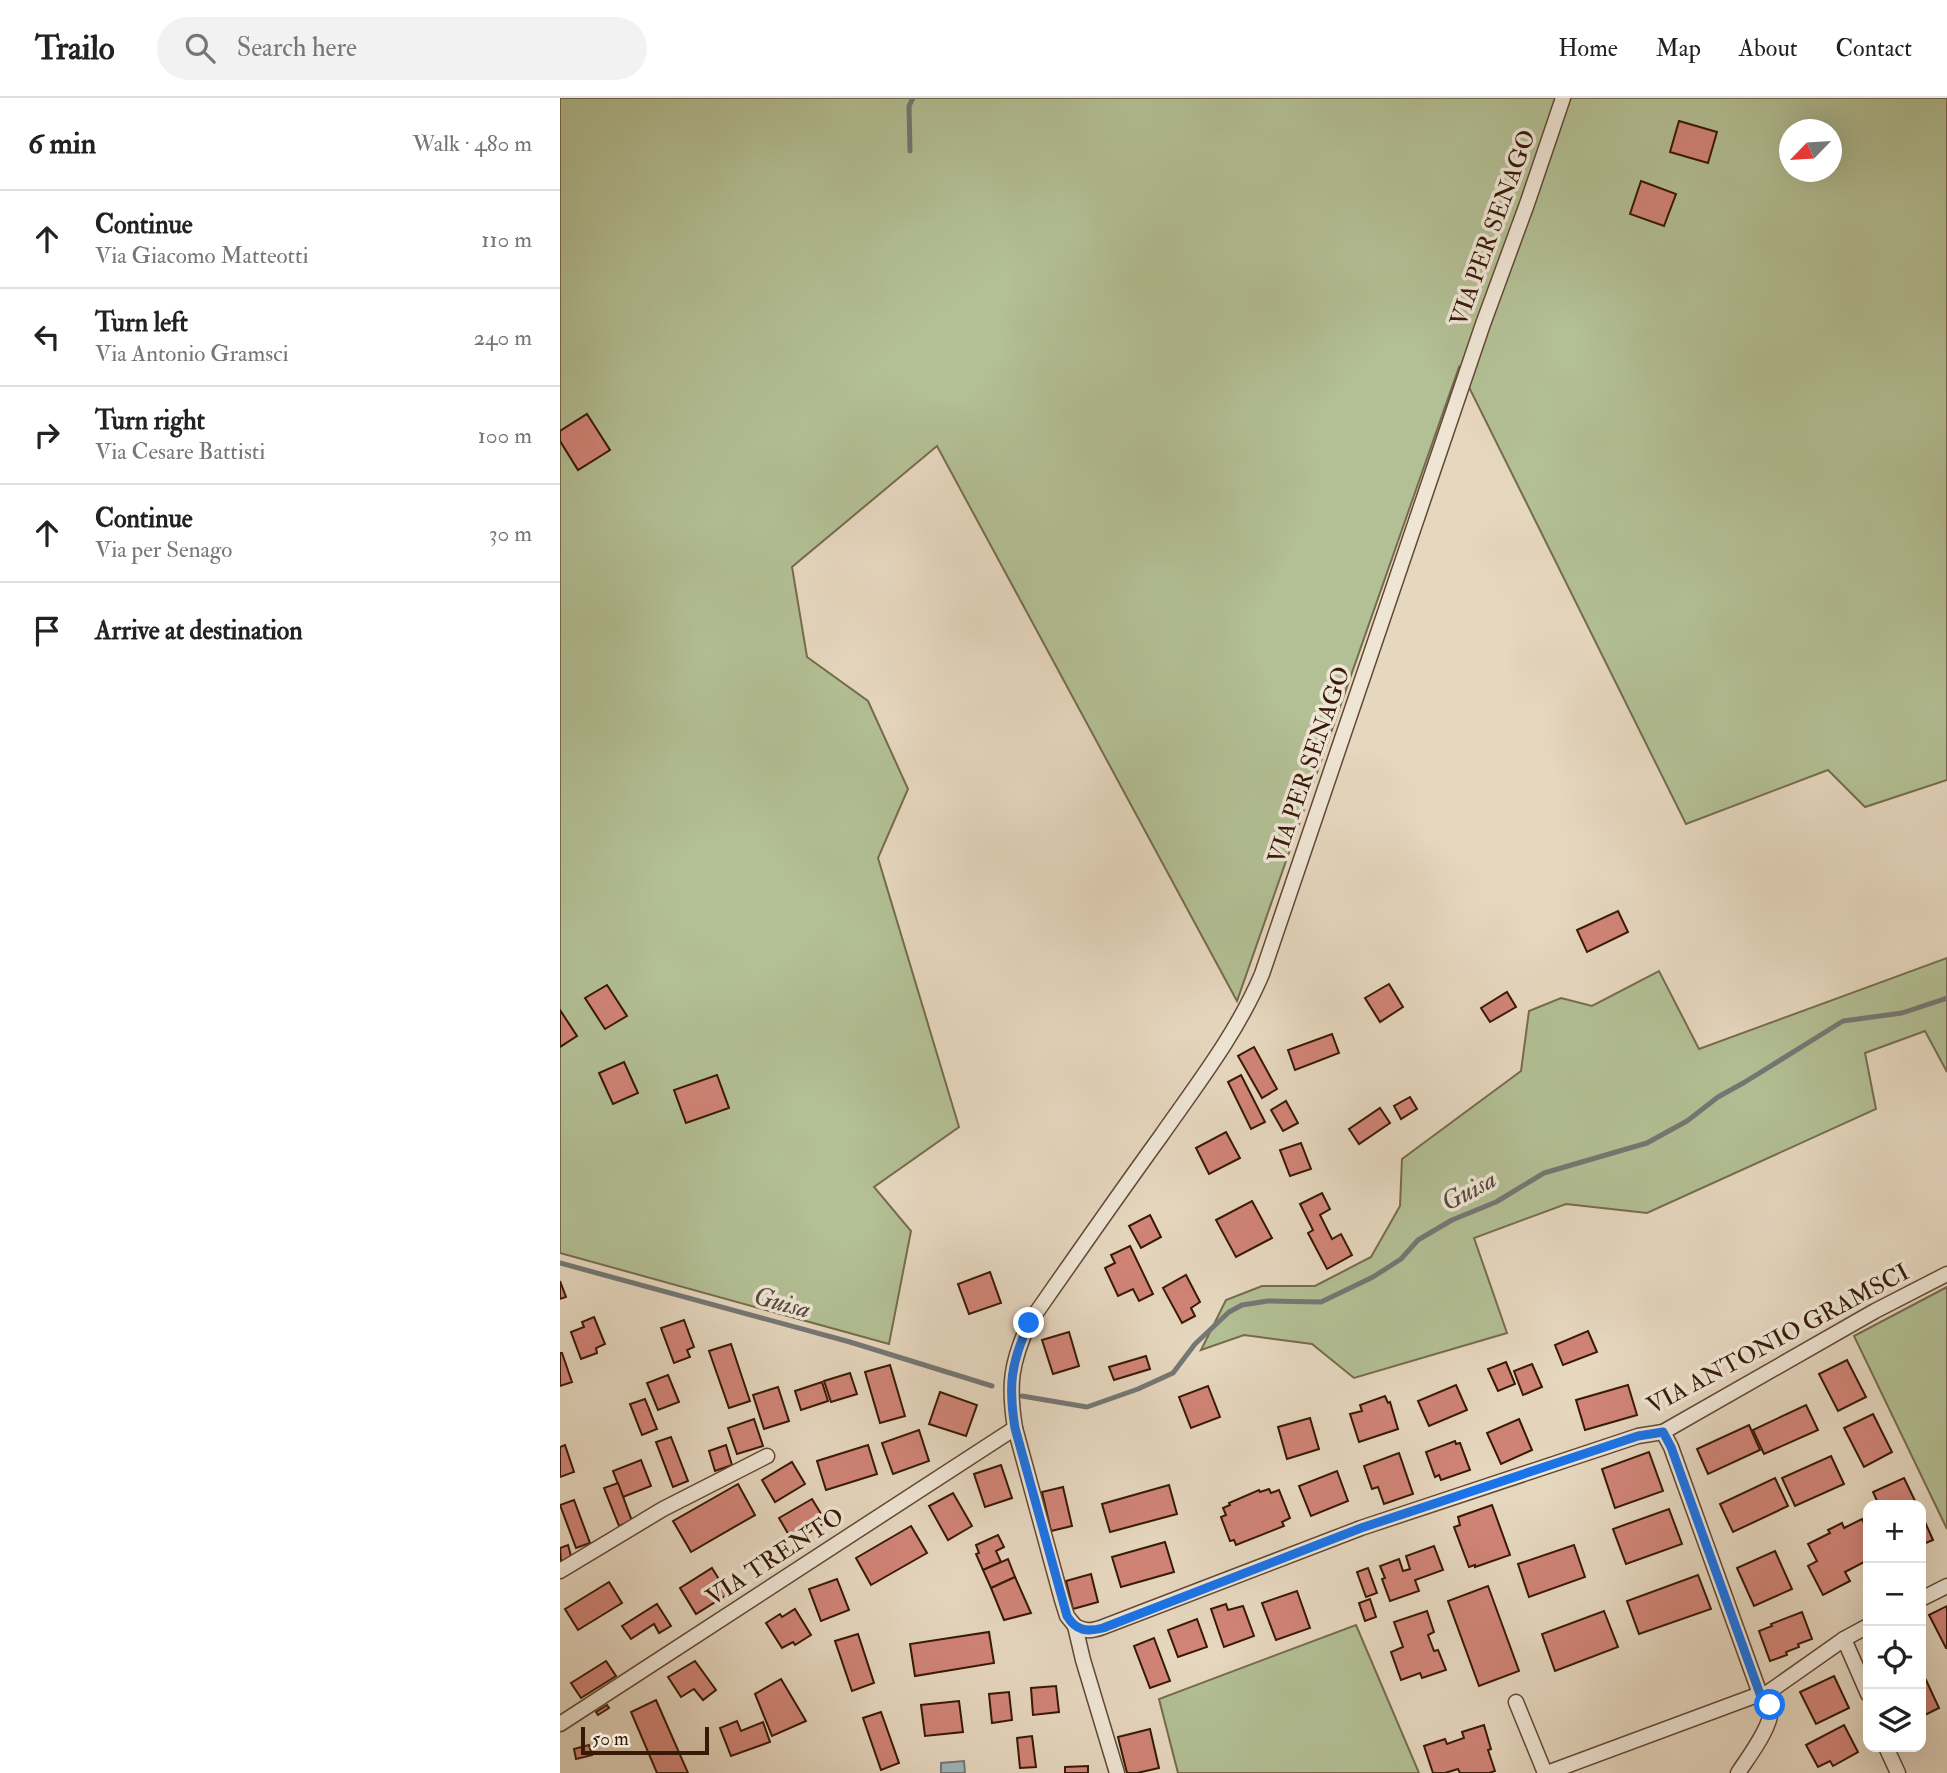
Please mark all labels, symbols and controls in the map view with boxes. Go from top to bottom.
search box [157,17,647,80]
text: Trailo [35,28,115,69]
icon: search [181,29,219,67]
text: Search here [237,32,357,64]
text: Home [1558,33,1618,64]
text: Map [1656,33,1701,64]
text: About [1739,33,1798,64]
text: Contact [1836,33,1912,64]
north arrow [1779,119,1842,182]
text: 6 min [28,125,96,162]
street label: VIA PER SENAGO [1443,126,1543,330]
text: Walk · 480 m [412,129,532,158]
text: Continue [95,209,193,241]
icon: ahead [28,220,66,258]
text: 110 m [481,225,532,254]
text: Via Giacomo Matteotti [95,241,309,270]
text: Turn left [95,307,188,339]
icon: left [28,318,66,356]
text: 240 m [473,323,532,352]
text: Via Antonio Gramsci [95,339,289,368]
text: Turn right [95,405,205,437]
icon: right [28,416,66,454]
text: 100 m [478,421,532,450]
text: Via Cesare Battisti [95,437,265,466]
text: Continue [95,503,193,535]
icon: ahead [28,514,66,552]
text: 30 m [489,519,532,548]
text: Via per Senago [95,535,232,564]
icon: arrive [28,612,66,650]
text: Arrive at destination [95,615,303,647]
street label: VIA PER SENAGO [1261,662,1357,868]
water label: Guisa [1436,1163,1502,1219]
street label: VIA ANTONIO GRAMSCI [1641,1257,1915,1421]
water label: Guisa [750,1280,814,1326]
route end [1013,1307,1044,1338]
map controls [1863,1500,1926,1752]
button: + [1863,1500,1926,1563]
street label: VIA TRENTO [700,1501,850,1613]
button: − [1863,1563,1926,1626]
button: locate [1863,1626,1926,1689]
route start [1754,1689,1785,1720]
button: layers [1863,1689,1926,1752]
scale bar [581,1724,709,1756]
text: 50 m [592,1727,629,1751]

